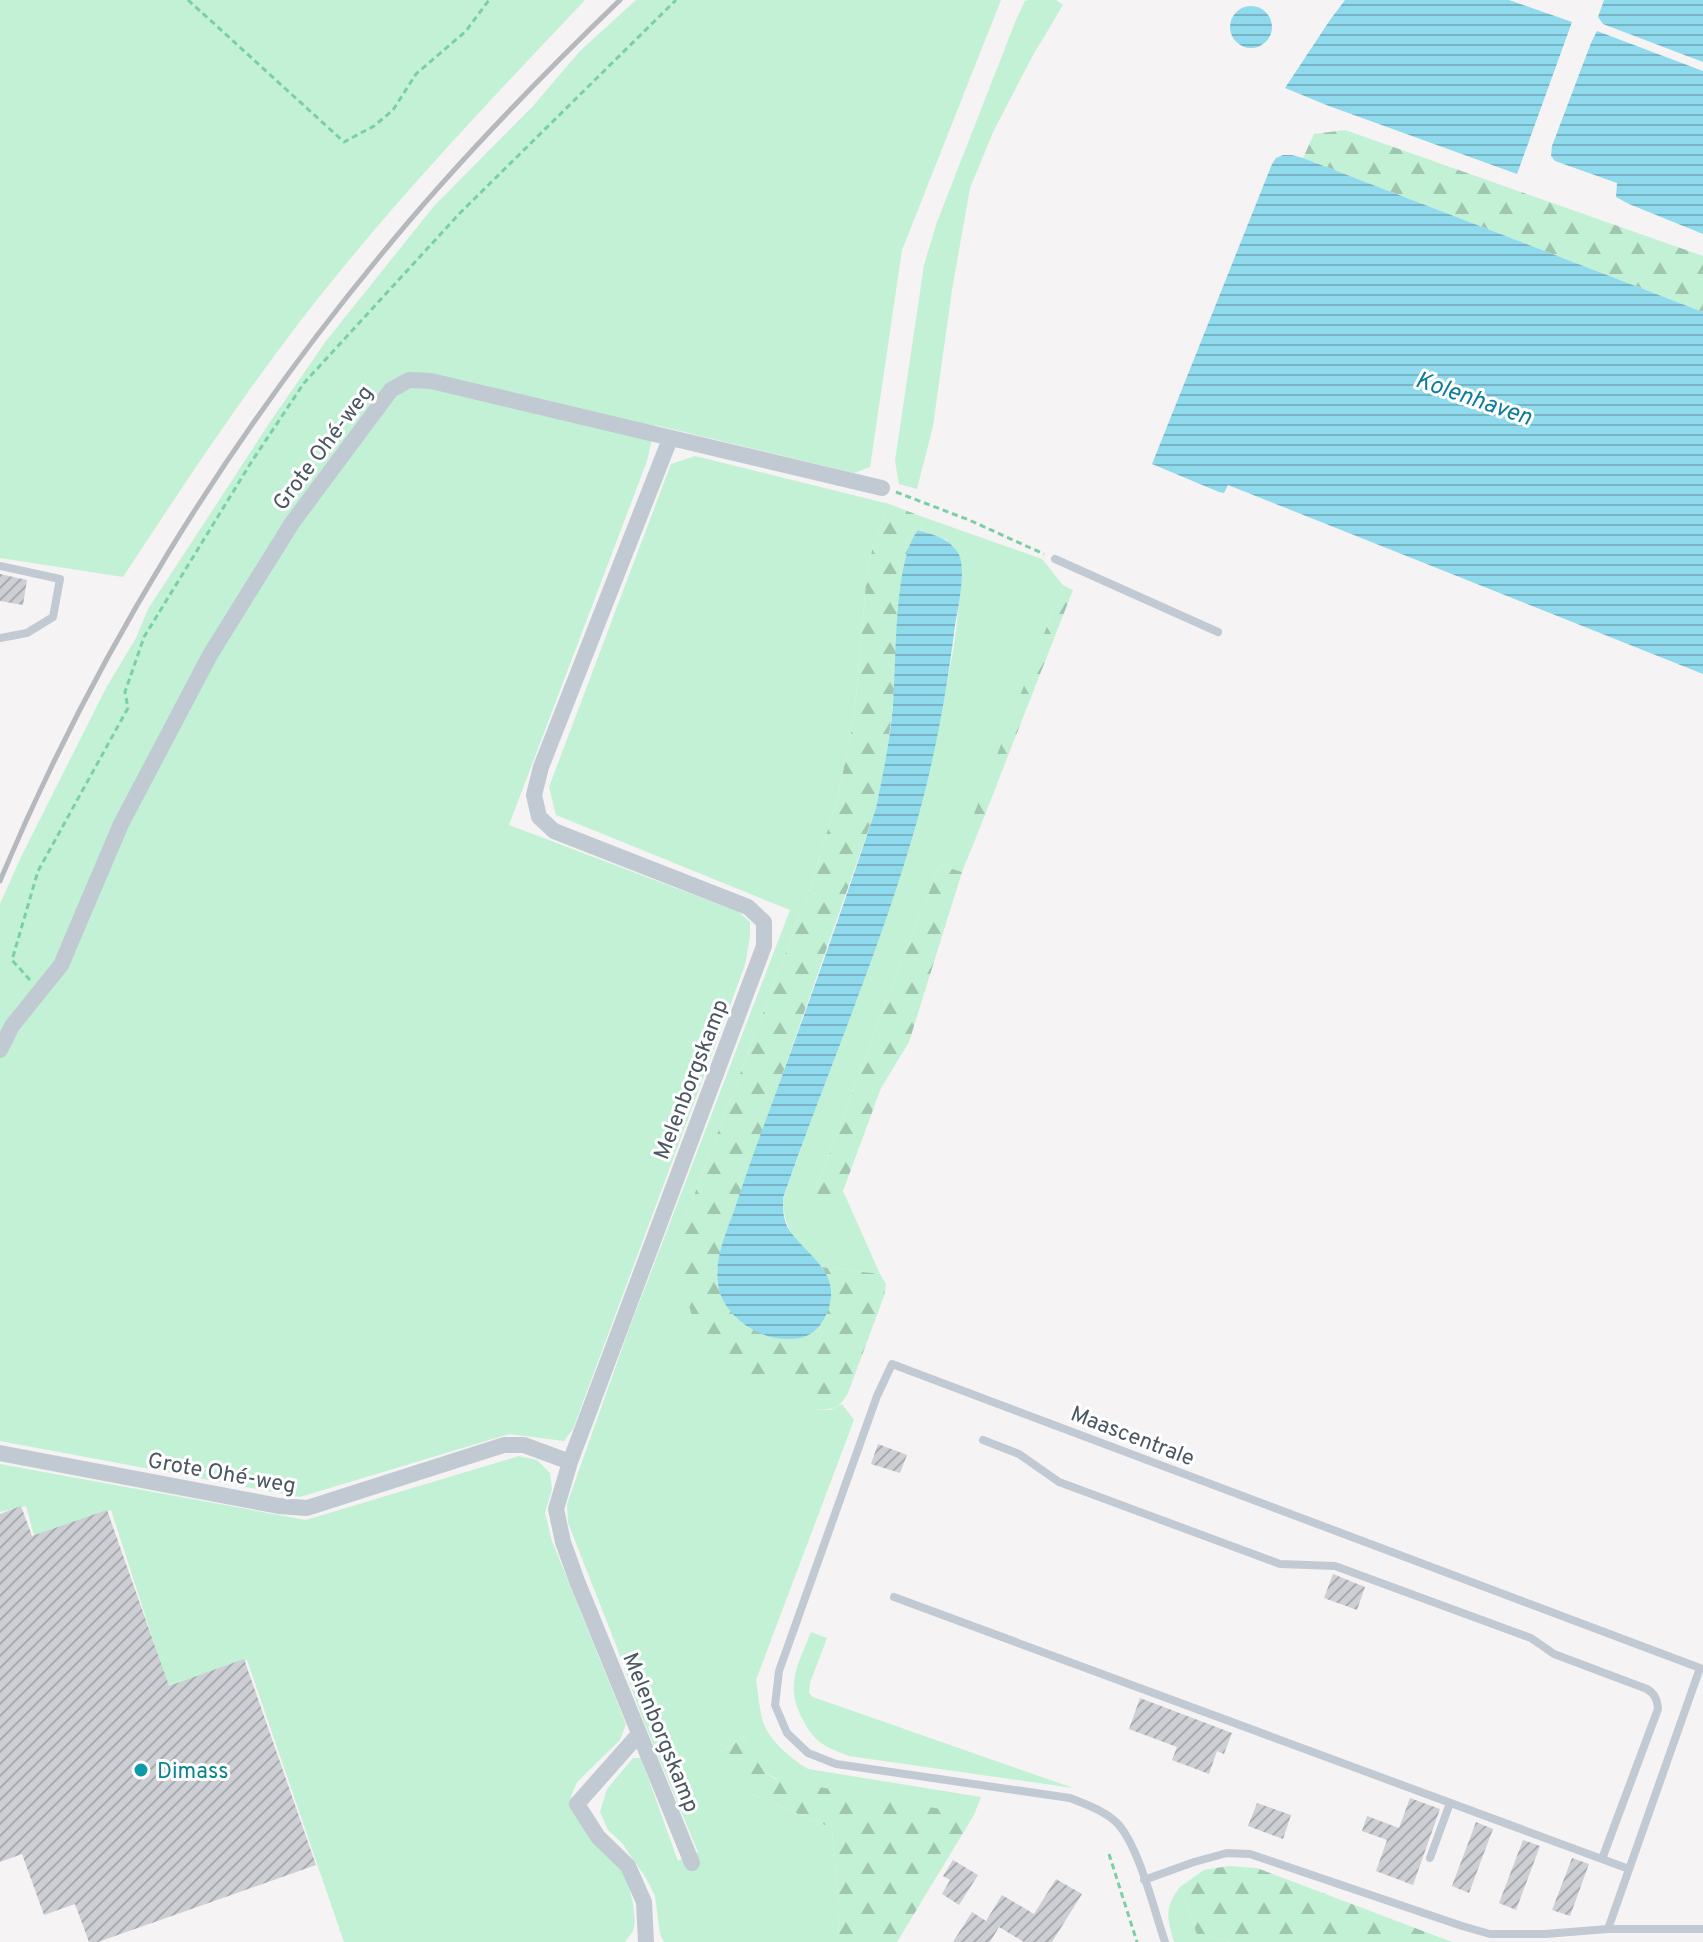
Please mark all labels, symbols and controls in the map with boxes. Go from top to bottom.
water label: Kolenhaven [1411,366,1536,434]
street label: Grote Ohé-weg [268,381,380,516]
street label: Melenborgskamp [649,996,735,1164]
street label: Maascentrale [1066,1401,1198,1473]
street label: Grote Ohé-weg [145,1448,298,1501]
street label: Melenborgskamp [615,1649,704,1817]
place label: Dimass [157,1759,229,1786]
marker: Dimass [132,1761,150,1779]

